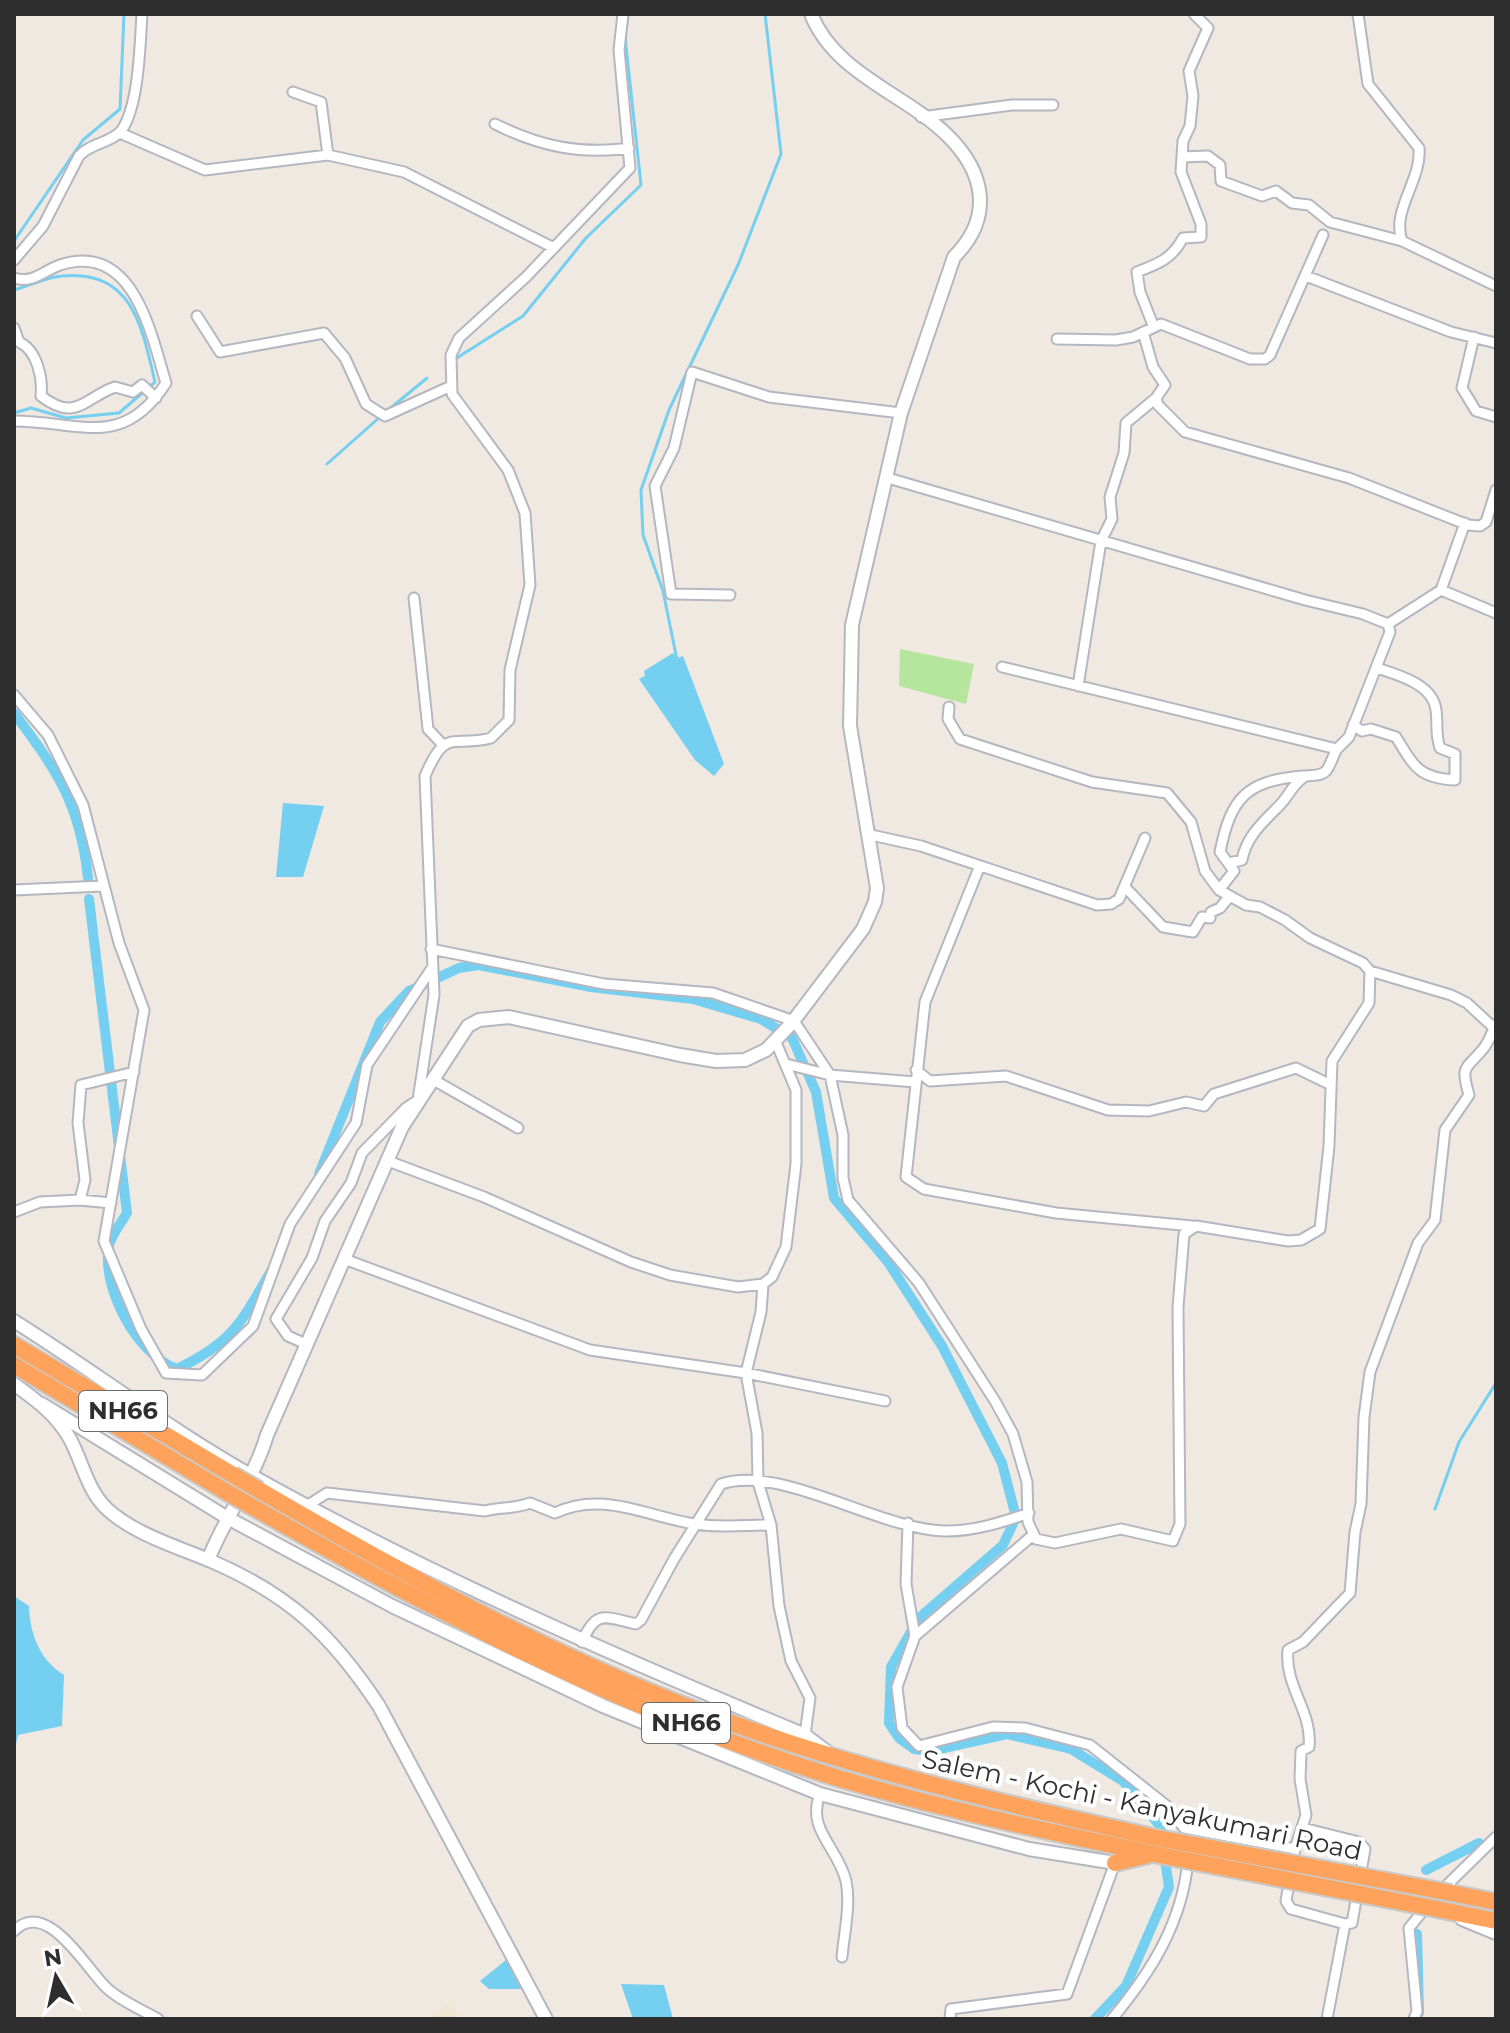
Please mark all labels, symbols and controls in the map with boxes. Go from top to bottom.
road number: NH66 [79,1391,167,1431]
road number: NH66 [642,1703,730,1743]
street label: Salem - Kochi - Kanyakumari Road [919,1743,1365,1867]
north arrow [16,1937,96,2017]
text: N [42,1943,64,1972]

